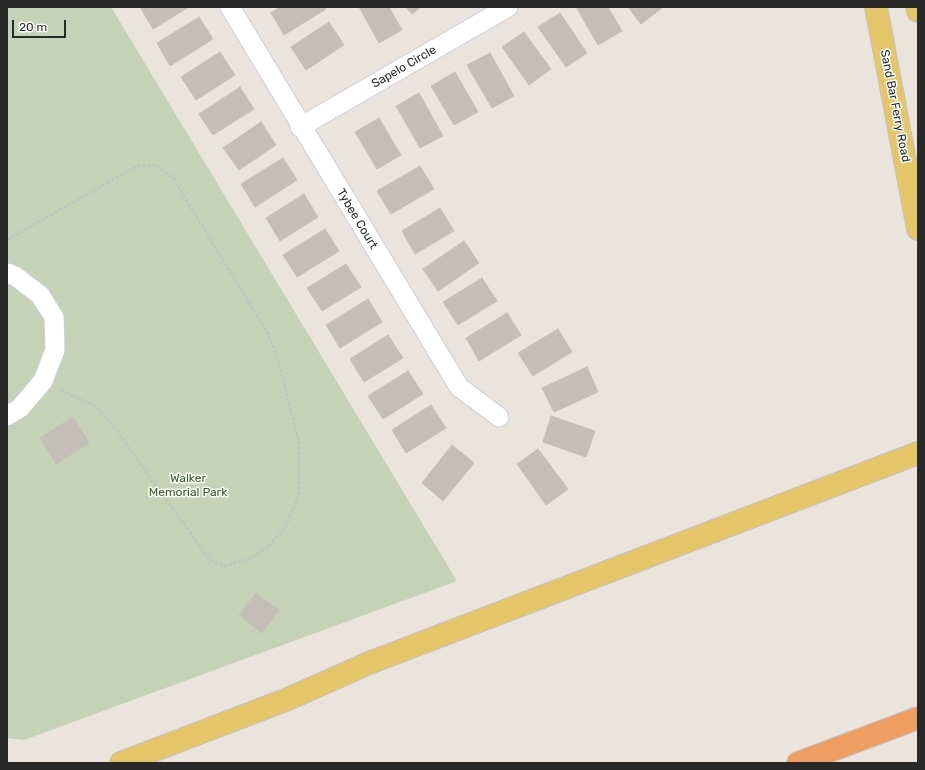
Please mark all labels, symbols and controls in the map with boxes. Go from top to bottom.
scale bar [14,12,68,38]
text: 20 m [19,20,47,34]
street label: Sapelo Circle [369,43,439,91]
street label: Sand Bar Ferry Road [877,49,913,163]
street label: Tybee Court [333,186,381,252]
park label: Walker Memorial Park [149,472,227,500]

